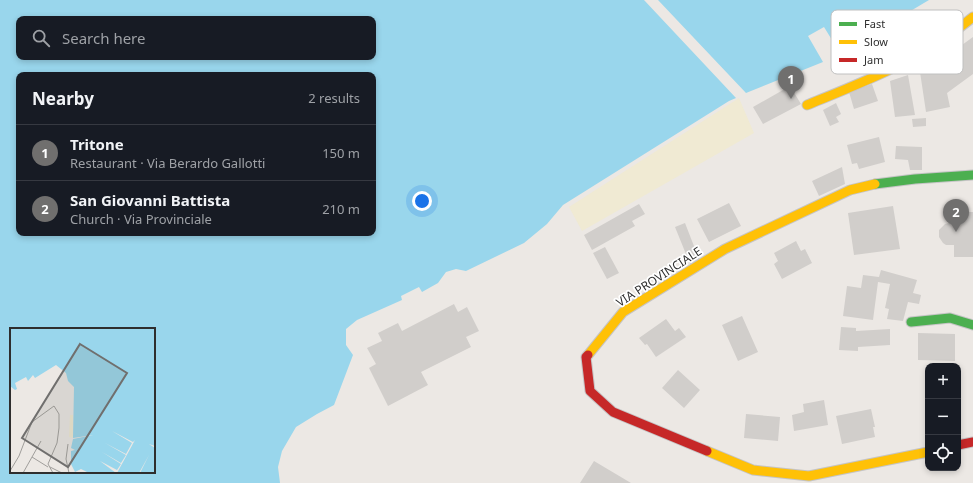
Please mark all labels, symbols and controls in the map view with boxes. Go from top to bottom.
legend [831,10,963,74]
search box [16,16,376,60]
text: Fast [864,16,885,31]
icon: search [30,27,52,49]
text: Search here [62,28,145,48]
text: Slow [864,34,888,49]
text: Jam [863,52,883,67]
pin: 1 [778,66,804,99]
text: Nearby [32,87,94,110]
text: 2 results [308,89,360,107]
text: Tritone [70,134,124,154]
text: 1 [41,144,49,162]
text: 150 m [322,144,360,162]
text: Restaurant · Via Berardo Gallotti [70,154,265,172]
text: San Giovanni Battista [70,190,230,210]
your location [412,191,432,211]
pin: 2 [943,199,969,232]
text: 2 [41,200,49,218]
text: 210 m [322,200,360,218]
text: Church · Via Provinciale [70,210,212,228]
street label: VIA PROVINCIALE [613,243,705,311]
inset map [10,328,155,473]
map controls [925,363,961,471]
button: + [925,363,961,399]
button: − [925,399,961,435]
button: locate [925,435,961,471]

